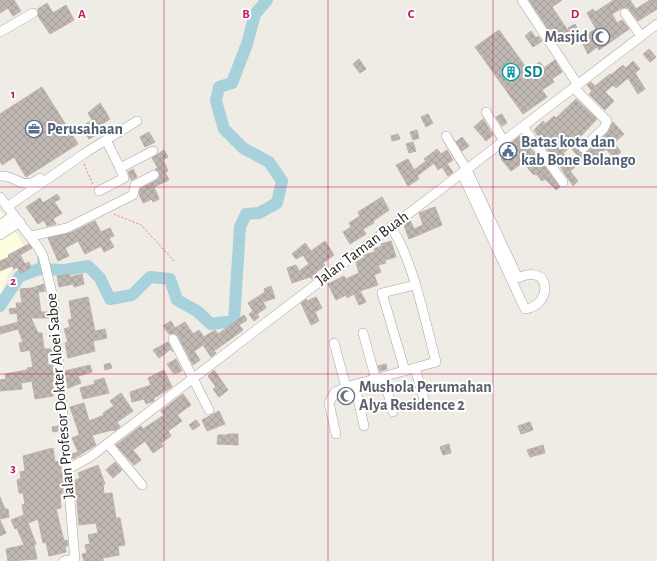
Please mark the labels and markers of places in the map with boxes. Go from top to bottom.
mosque icon: Masjid [591,27,611,47]
place label: Masjid [544,29,589,46]
building icon: SD [501,62,521,82]
place label: SD [524,64,543,80]
office icon: Perusahaan [24,119,44,139]
place label: Perusahaan [47,121,123,137]
place label: Batas kota dan kab Bone Bolango [521,134,636,168]
public building icon: Batas kota dan kab Bone Bolango [498,141,518,161]
place label: Mushola Perumahan Alya Residence 2 [359,379,492,414]
mosque icon: Mushola Perumahan Alya Residence 2 [336,386,356,406]

